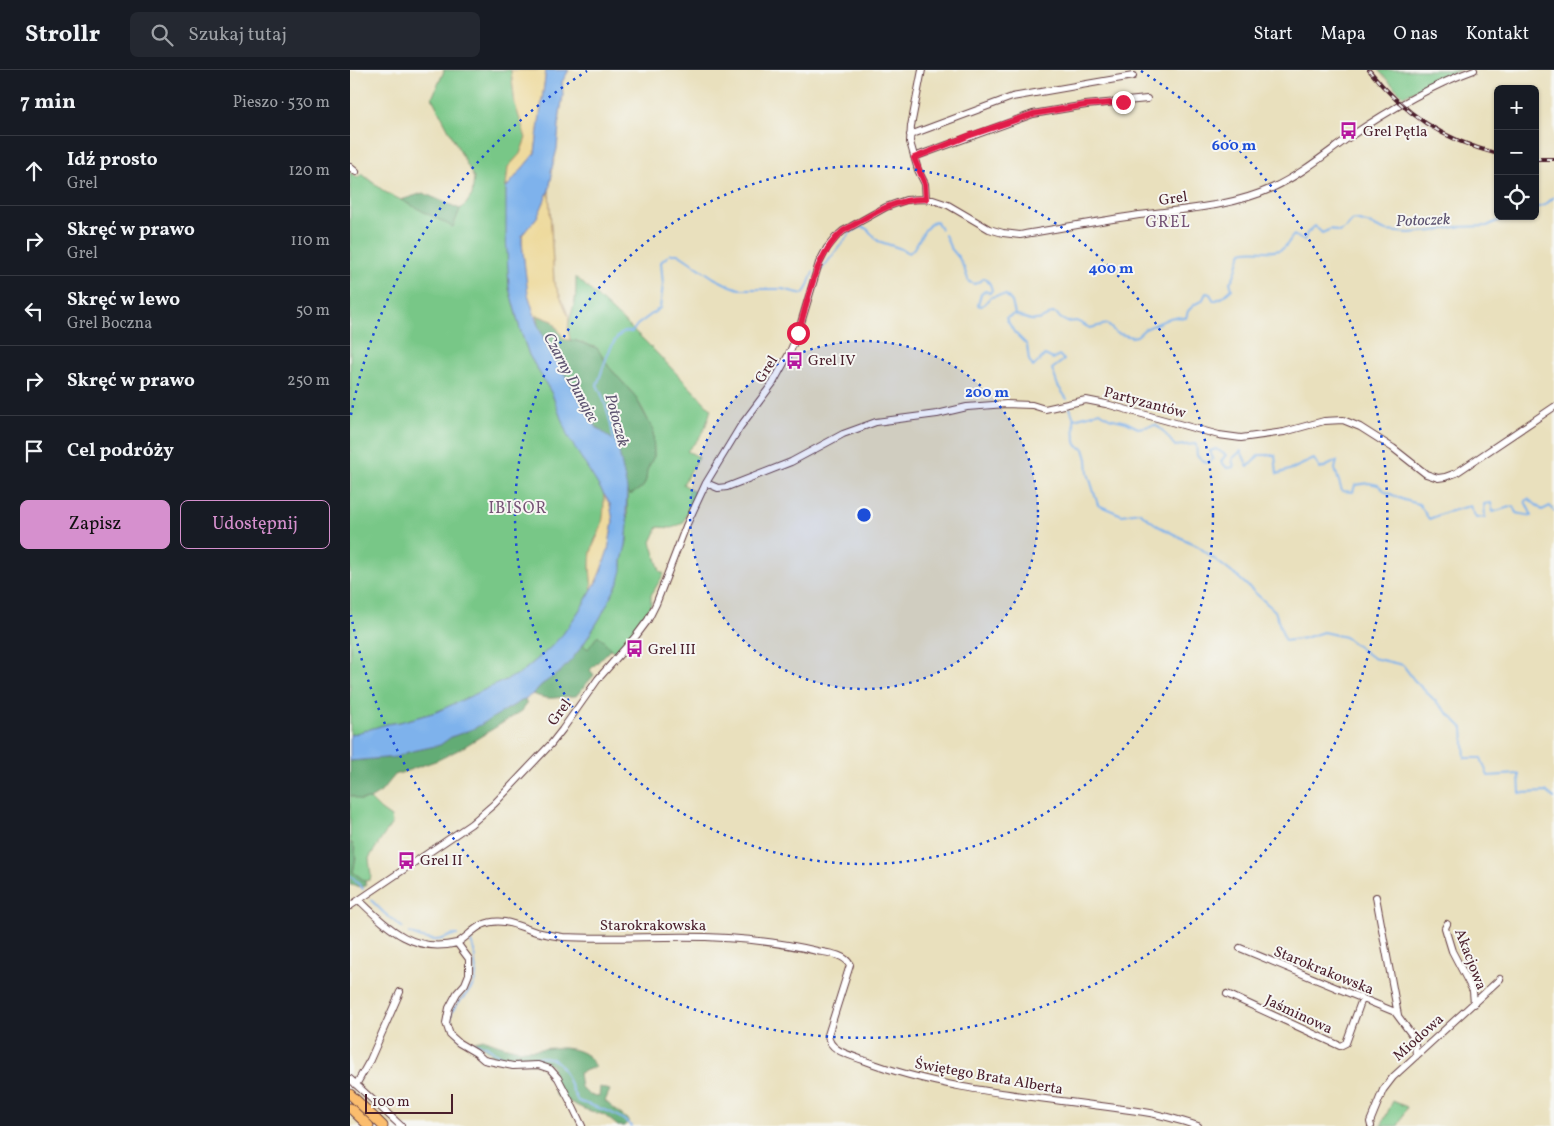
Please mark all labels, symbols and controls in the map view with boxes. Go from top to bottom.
search box [130,12,480,57]
text: Strollr [25,18,100,52]
icon: search [148,21,176,49]
text: Szukaj tutaj [188,22,287,48]
text: Start [1254,22,1293,47]
text: Mapa [1321,22,1366,47]
text: O nas [1394,22,1438,47]
text: Kontakt [1466,22,1529,47]
map controls [1494,85,1539,220]
button: + [1494,85,1539,130]
text: 7 min [20,88,76,117]
route end [1112,91,1135,114]
text: Pieszo · 530 m [233,92,330,114]
bus stop icon: Grel Pętla [1339,121,1359,141]
place label: Grel Pętla [1363,122,1428,143]
button: − [1494,130,1539,175]
text: 600 m [1212,136,1257,157]
text: Idź prosto [67,147,158,173]
icon: ahead [20,157,48,185]
text: 120 m [288,160,330,182]
text: Grel [67,173,98,195]
button: locate [1494,175,1539,220]
street label: Grel [1157,187,1189,212]
water label: Potoczek [1396,209,1451,233]
district label: GREL [1145,212,1191,234]
text: Skręć w prawo [67,217,195,243]
icon: right [20,227,48,255]
text: 110 m [291,230,330,252]
text: Grel [67,243,98,265]
text: 400 m [1089,259,1134,280]
text: Skręć w lewo [67,287,180,313]
icon: left [20,297,48,325]
text: 50 m [296,300,330,322]
text: Grel Boczna [67,313,152,335]
route start [787,322,810,345]
water label: Czarny Dunajec [537,329,603,427]
bus stop icon: Grel IV [784,350,804,370]
place label: Grel IV [808,351,855,372]
street label: Grel [751,352,784,388]
icon: right [20,367,48,395]
text: Skręć w prawo [67,368,195,394]
text: 250 m [287,370,330,392]
street label: Partyzantów [1101,382,1188,425]
text: 200 m [965,383,1009,404]
water label: Potoczek [598,391,634,450]
icon: arrive [20,437,48,465]
text: Cel podróży [67,438,174,464]
district label: IBISOR [489,498,547,520]
button: Zapisz [20,500,170,549]
button: Udostępnij [180,500,330,549]
centre of rings [855,506,873,524]
bus stop icon: Grel III [624,639,644,659]
place label: Grel III [648,640,696,661]
street label: Grel [543,695,577,731]
bus stop icon: Grel II [396,850,416,870]
place label: Grel II [420,851,462,872]
street label: Starokrakowska [600,916,706,937]
street label: Akacjowa [1448,926,1491,993]
street label: Starokrakowska [1270,942,1377,1001]
street label: Jaśminowa [1261,991,1336,1040]
street label: Miodowa [1389,1010,1449,1067]
street label: Świętego Brata Alberta [913,1054,1065,1101]
scale bar [365,1091,452,1114]
text: 100 m [372,1093,410,1112]

